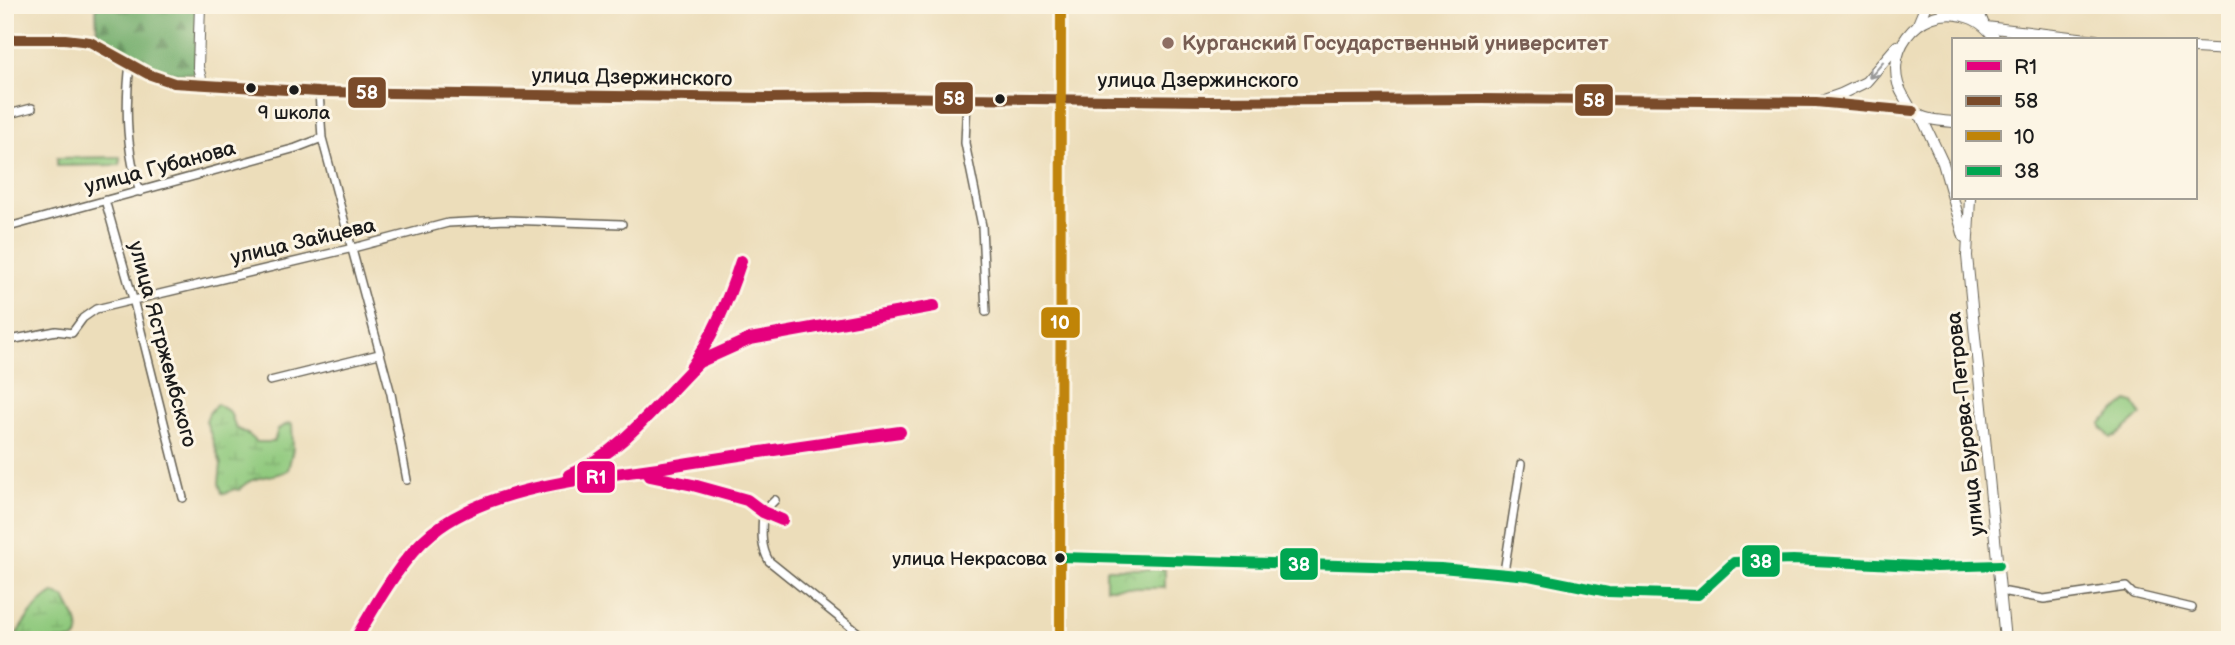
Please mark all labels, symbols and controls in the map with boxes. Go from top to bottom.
place label: Курганский Государственный университет [1182,31,1608,56]
marker: Курганский Государственный университет [1160,35,1176,51]
legend [1952,38,2196,200]
text: R1 [2014,55,2037,80]
one-way arrow [1868,61,1884,79]
street label: улица Дзержинского [531,63,733,92]
street label: улица Дзержинского [1098,68,1298,93]
line badge: 58 [347,76,387,109]
unlabelled marker [244,81,258,95]
line badge: 58 [934,81,974,115]
text: 58 [356,82,378,105]
marker: 9 школа [287,83,301,97]
line badge: 58 [1574,83,1614,117]
text: 58 [943,88,965,111]
text: 58 [2014,89,2038,114]
text: 58 [1583,90,1605,113]
unlabelled marker [993,92,1007,106]
place label: 9 школа [258,102,330,125]
text: 10 [2014,125,2034,150]
street label: улица Губанова [82,135,239,200]
text: 38 [2014,159,2039,184]
street label: улица Зайцева [228,213,379,270]
street label: улица Ястржембского [123,238,202,450]
line badge: 10 [1040,306,1081,339]
street label: улица Бурова-Петрова [1941,310,1990,537]
text: 10 [1050,312,1070,335]
line badge: R1 [576,460,616,494]
text: R1 [585,467,607,490]
line badge: 38 [1741,544,1781,578]
line badge: 38 [1279,547,1319,581]
place label: улица Некрасова [892,548,1047,571]
marker: улица Некрасова [1053,551,1067,565]
text: 38 [1750,551,1772,574]
text: 38 [1288,554,1310,577]

